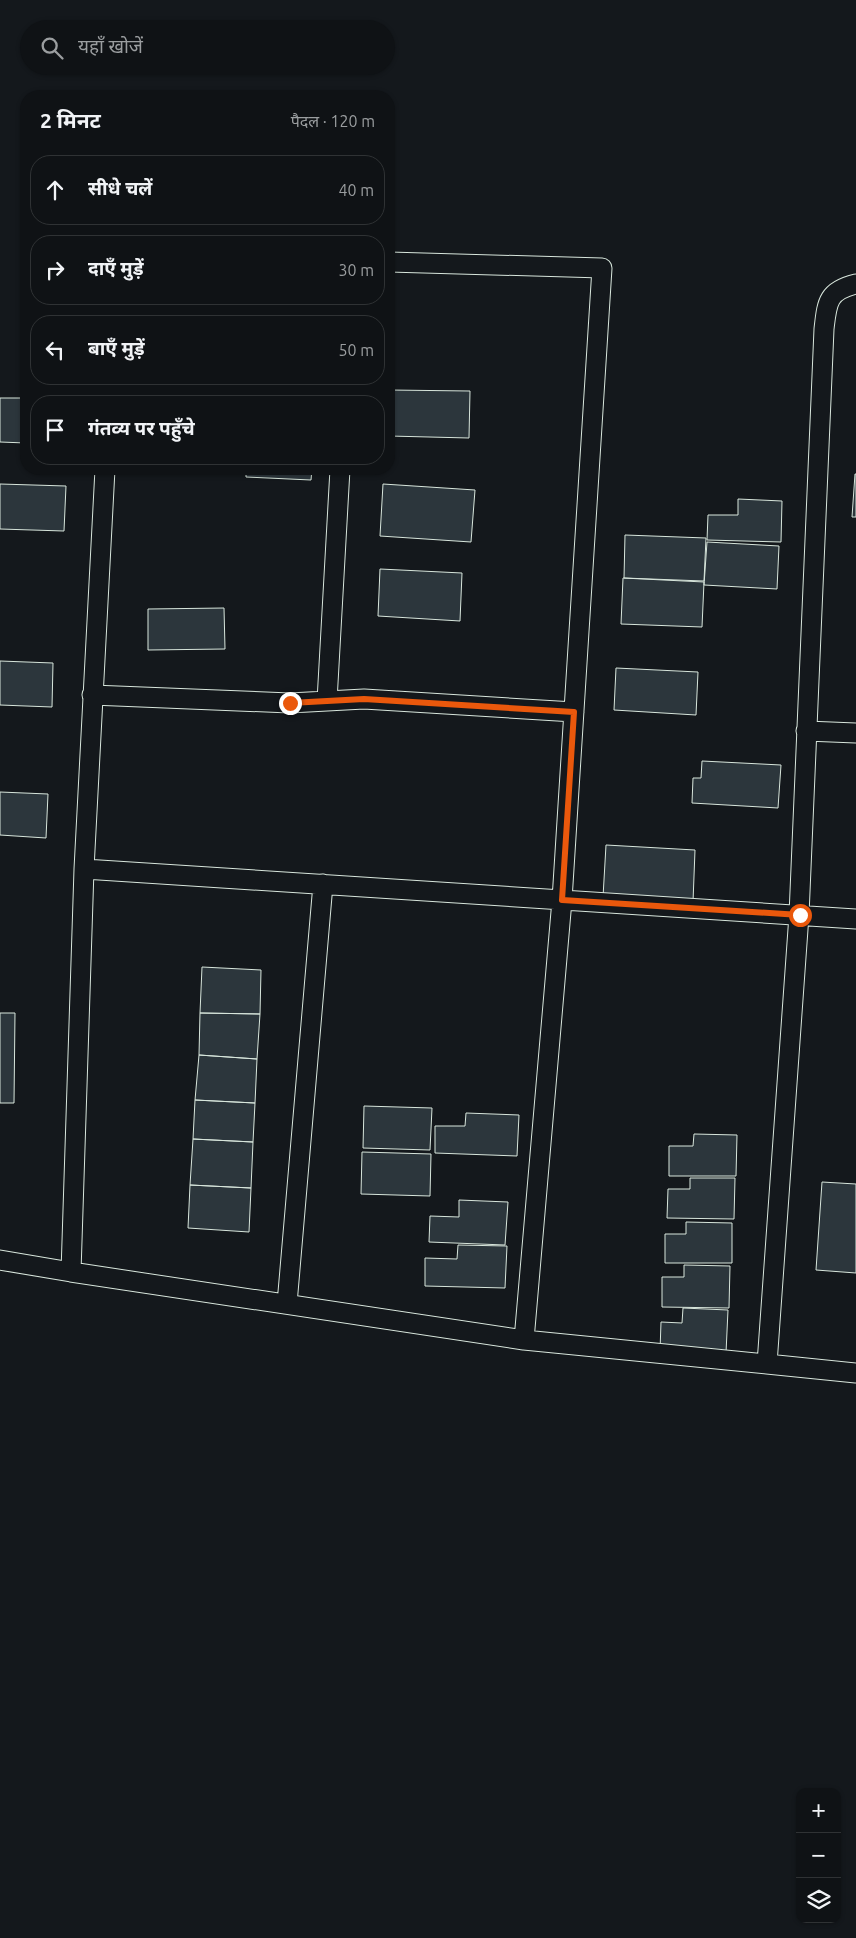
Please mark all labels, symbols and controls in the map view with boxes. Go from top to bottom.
search box [20,20,395,75]
icon: search [38,34,66,62]
text: यहाँ खोजें [78,35,143,57]
text: 2 मिनट [40,108,101,132]
text: पैदल · 120 m [291,112,375,130]
icon: ahead [41,176,69,204]
text: सीधे चलें [88,177,152,199]
text: 40 m [338,181,374,199]
icon: right [41,256,69,284]
text: दाएँ मुड़ें [88,257,144,279]
text: 30 m [338,261,374,279]
icon: left [41,336,69,364]
text: बाएँ मुड़ें [88,337,145,359]
text: 50 m [338,341,374,359]
icon: arrive [41,416,69,444]
text: गंतव्य पर पहुँचे [88,417,195,439]
route end [279,692,302,715]
route start [789,904,812,927]
map controls [796,1788,841,1923]
button: + [796,1788,841,1833]
button: − [796,1833,841,1878]
button: layers [796,1878,841,1923]

